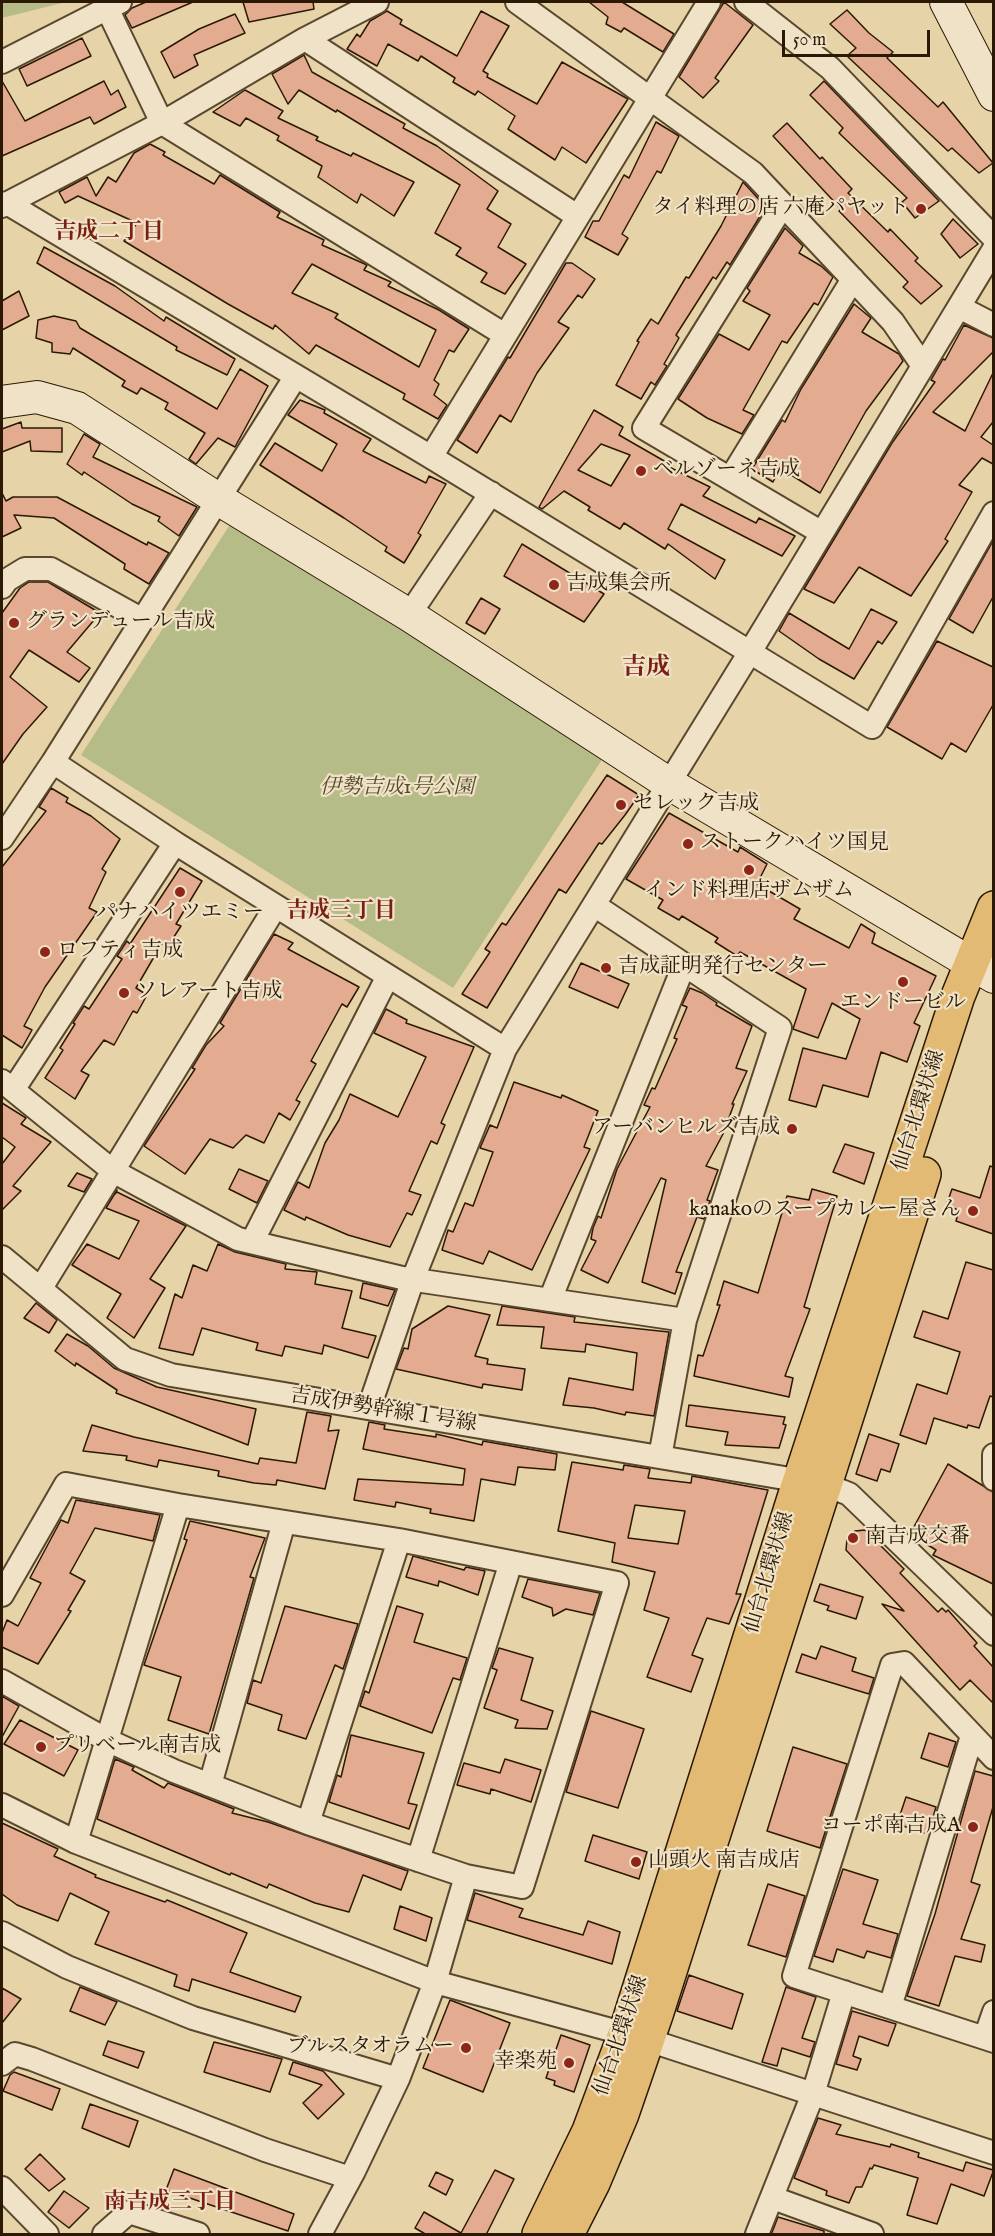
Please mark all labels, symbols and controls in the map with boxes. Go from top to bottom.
scale bar [785,18,934,56]
text: 50 m [793,29,826,52]
place label: タイ料理の店 六庵パヤット [652,196,909,222]
marker: タイ料理の店 六庵パヤット [914,202,928,216]
district label: 吉成二丁目 [54,220,164,246]
place label: ベルゾーネ吉成 [653,458,800,484]
marker: ベルゾーネ吉成 [634,464,648,478]
place label: 吉成集会所 [566,572,671,598]
marker: 吉成集会所 [547,578,561,592]
place label: グランデュール吉成 [26,610,215,636]
marker: グランデュール吉成 [7,616,21,630]
district label: 吉成 [622,655,670,683]
park label: 伊勢吉成1号公園 [320,776,474,802]
place label: セレック吉成 [633,792,759,818]
marker: セレック吉成 [614,798,628,812]
place label: ストークハイツ国見 [700,831,889,857]
marker: ストークハイツ国見 [681,837,695,851]
marker: インド料理店ザムザム [742,863,756,877]
place label: インド料理店ザムザム [644,879,854,905]
marker: パナハイツエミー [173,885,187,899]
district label: 吉成三丁目 [286,899,396,925]
place label: パナハイツエミー [96,901,264,927]
place label: ロフティ吉成 [57,939,183,965]
marker: ロフティ吉成 [38,945,52,959]
place label: 吉成証明発行センター [618,955,828,981]
marker: 吉成証明発行センター [599,961,613,975]
marker: エンドービル [896,975,910,989]
place label: ソレアート吉成 [136,980,282,1006]
marker: ソレアート吉成 [117,986,131,1000]
place label: エンドービル [840,991,966,1017]
street label: 仙台北環状線 [889,1047,951,1175]
place label: アーバンヒルズ吉成 [592,1116,780,1142]
marker: アーバンヒルズ吉成 [785,1122,799,1136]
place label: kanakoのスープカレー屋さん [689,1198,961,1224]
marker: kanakoのスープカレー屋さん [966,1204,980,1218]
street label: 吉成伊勢幹線１号線 [288,1384,478,1438]
street label: 仙台北環状線 [740,1509,800,1637]
place label: 南吉成交番 [865,1525,970,1551]
marker: 南吉成交番 [846,1531,860,1545]
place label: プリベール南吉成 [53,1734,221,1760]
marker: プリベール南吉成 [34,1740,48,1754]
place label: コーポ南吉成A [821,1814,961,1840]
marker: コーポ南吉成A [966,1820,980,1834]
place label: 山頭火 南吉成店 [648,1849,800,1875]
marker: 山頭火 南吉成店 [629,1855,643,1869]
street label: 仙台北環状線 [590,1972,654,2100]
place label: ブルスタオラムー [287,2035,454,2061]
marker: ブルスタオラムー [459,2041,473,2055]
place label: 幸楽苑 [494,2050,557,2076]
marker: 幸楽苑 [562,2056,576,2070]
district label: 南吉成三丁目 [104,2190,236,2216]

